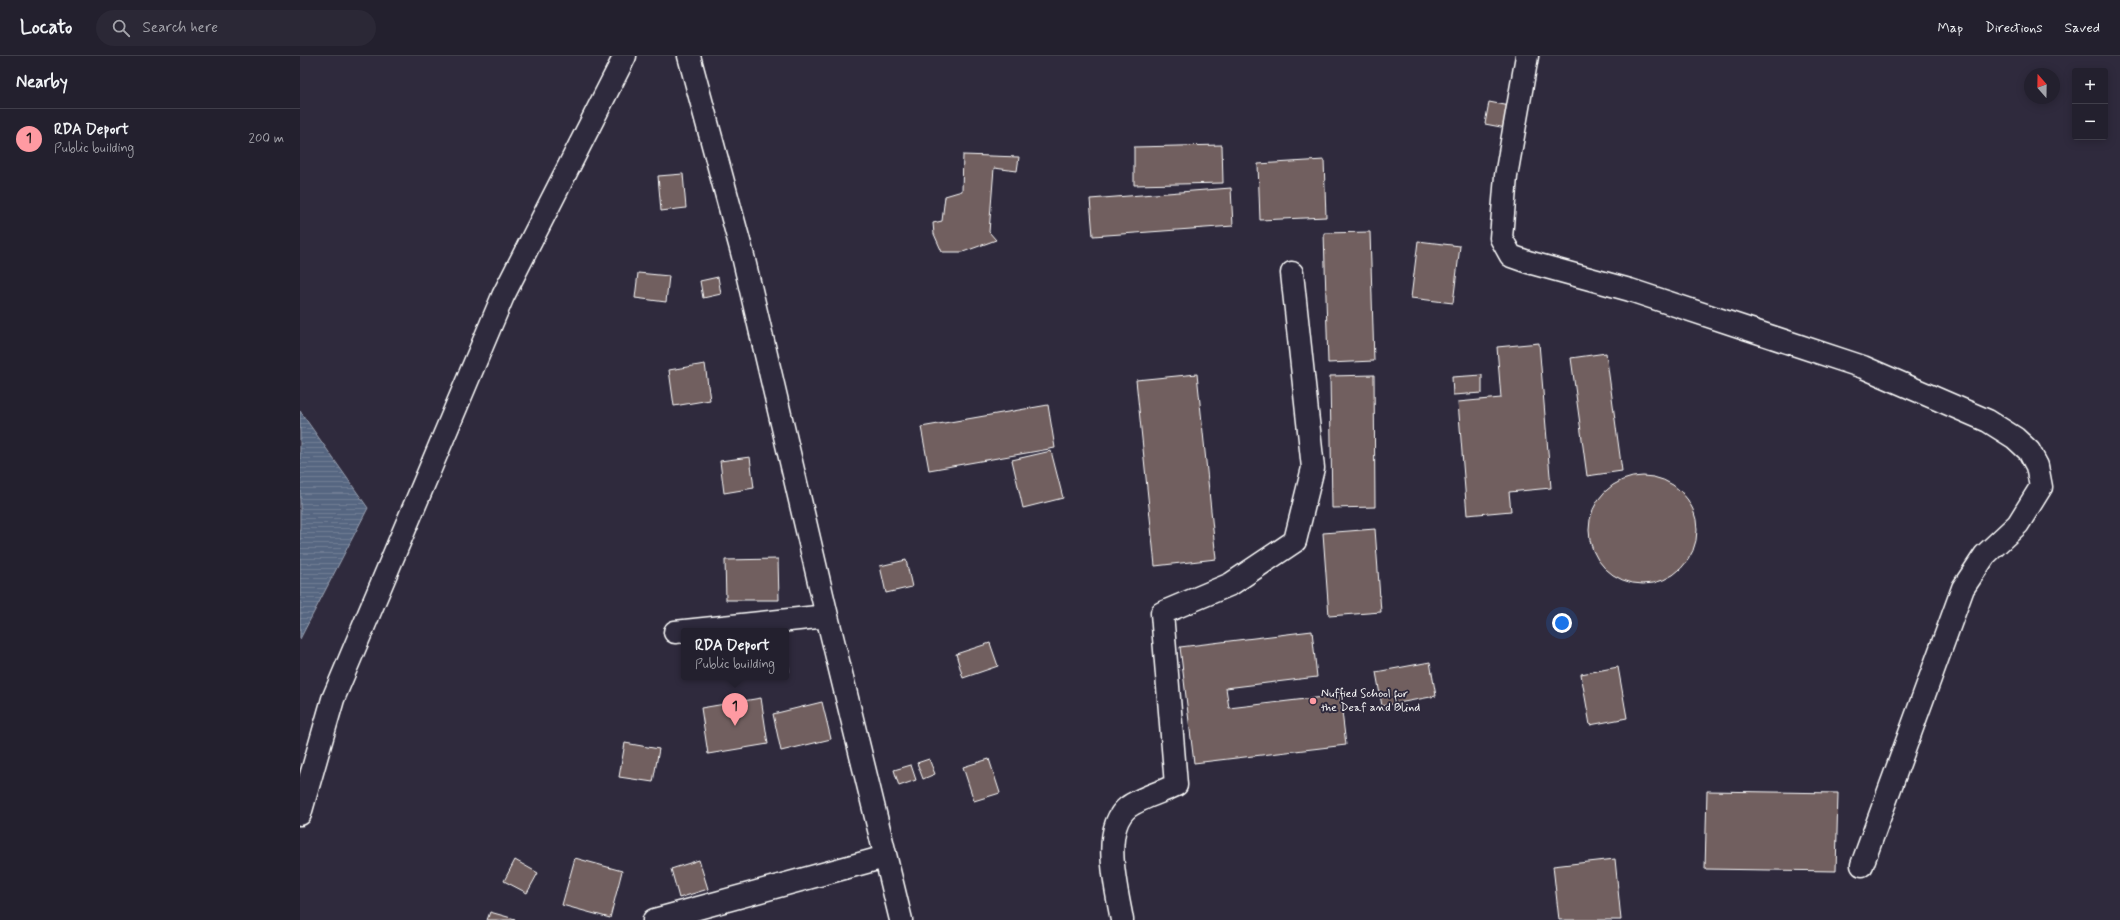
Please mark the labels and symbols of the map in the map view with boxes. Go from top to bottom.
north arrow [2024,68,2060,104]
your location [1552,613,1572,633]
place label: Nuffied School for the Deaf and Blind [1321,686,1420,716]
pin: 1 [722,693,748,726]
marker: Nuffied School for the Deaf and Blind [1308,696,1318,706]

